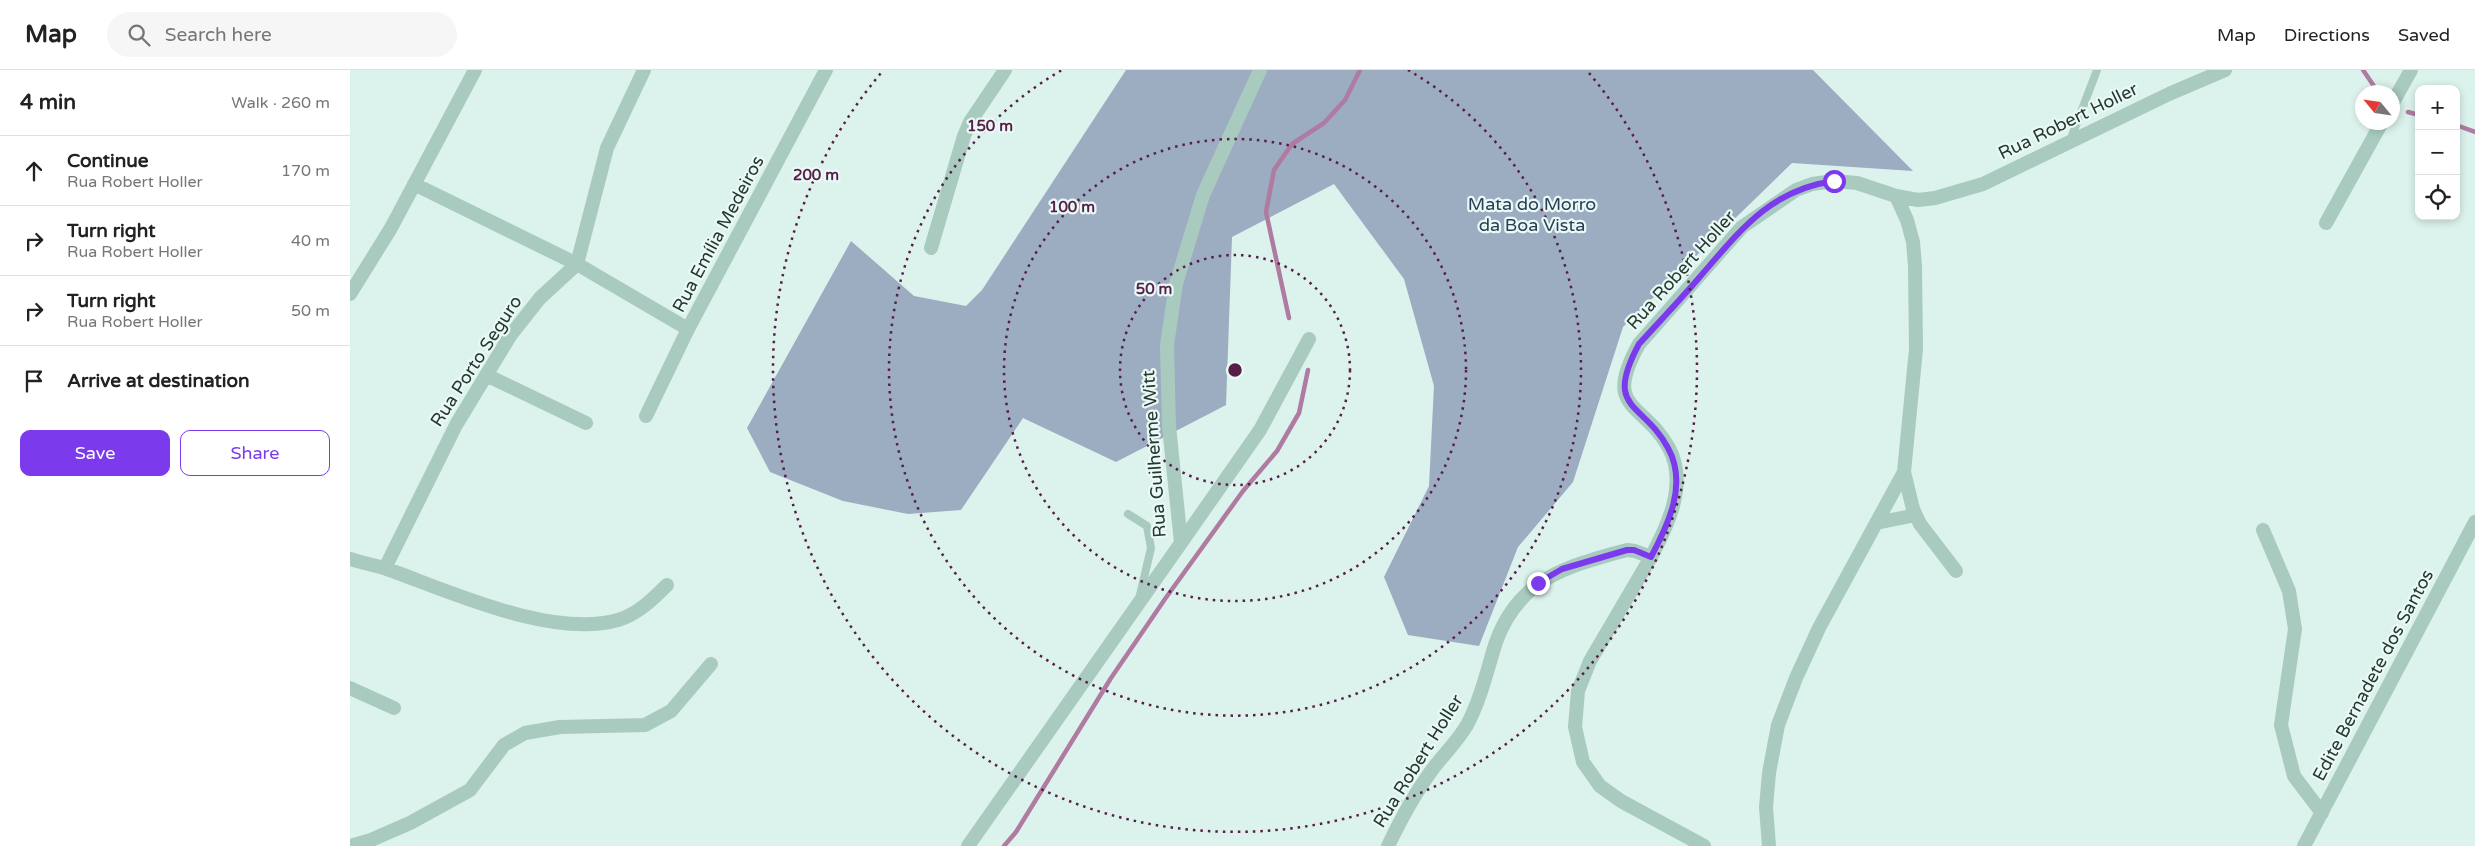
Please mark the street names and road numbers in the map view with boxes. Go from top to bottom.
street label: Rua Robert Holler [1995,78,2142,164]
street label: Rua Emília Medeiros [667,152,769,316]
street label: Rua Robert Holler [1622,206,1740,334]
street label: Rua Porto Seguro [425,291,527,431]
street label: Rua Guilherme Witt [1137,369,1171,538]
street label: Edite Bernadete dos Santos [2308,566,2438,784]
street label: Rua Robert Holler [1368,690,1468,832]

